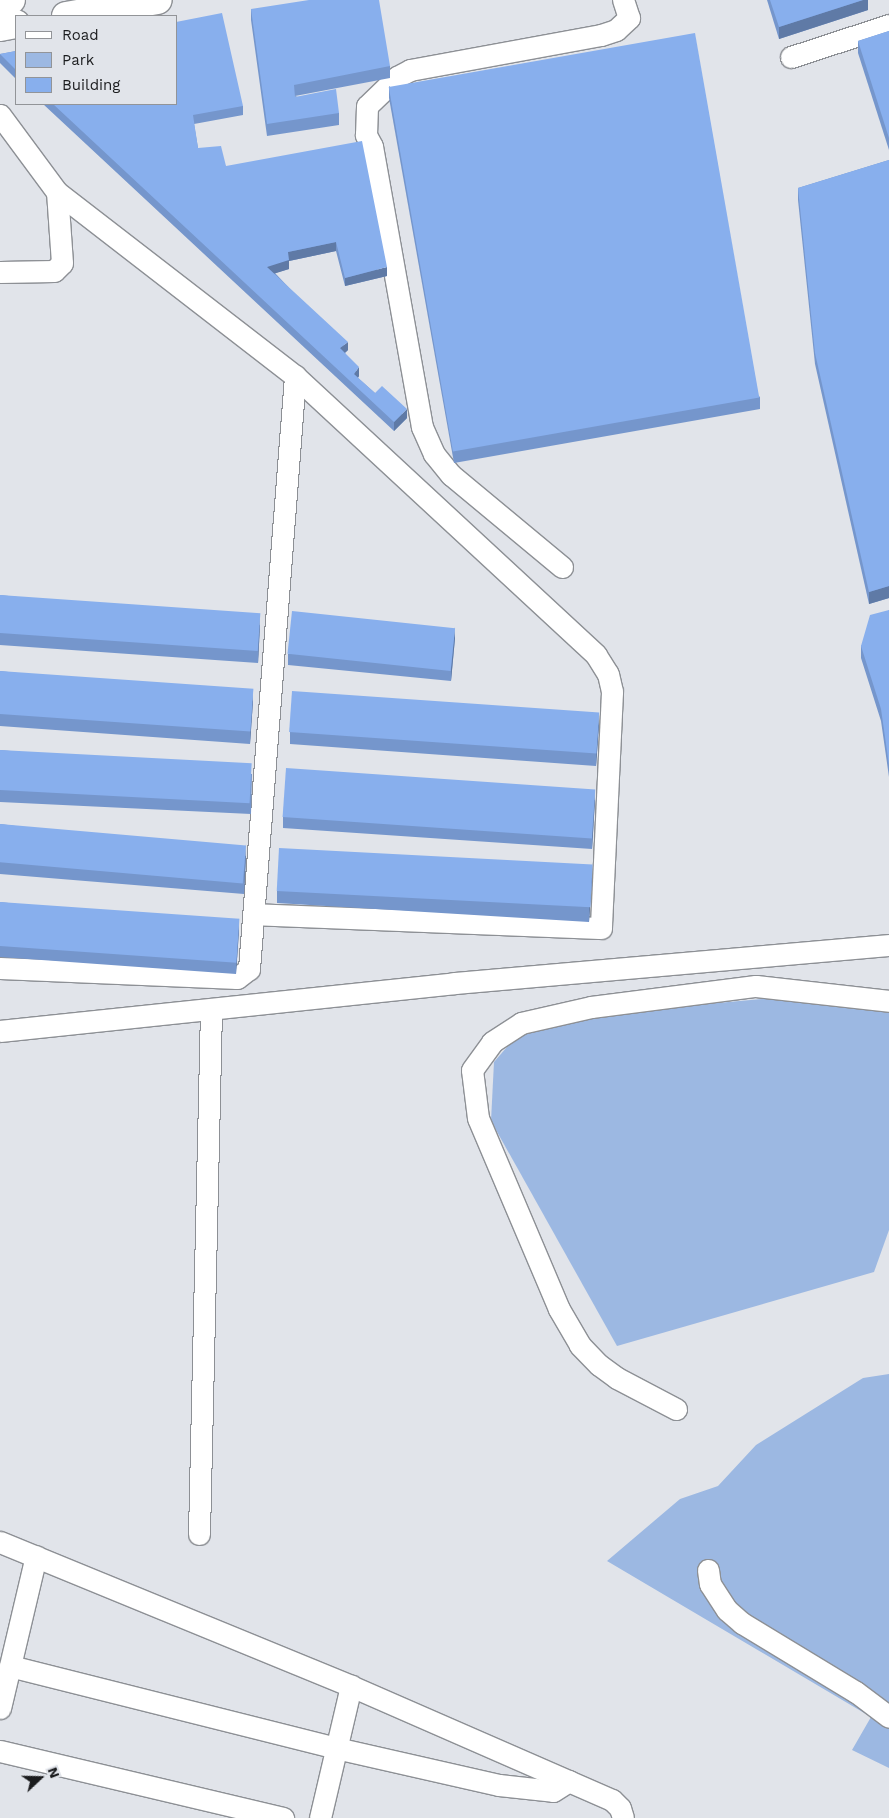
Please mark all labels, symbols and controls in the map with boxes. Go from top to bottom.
legend [15,15,178,105]
text: Road [62,26,99,44]
text: Park [62,51,94,69]
text: Building [62,76,120,94]
north arrow [15,1753,65,1803]
text: N [45,1765,63,1780]

